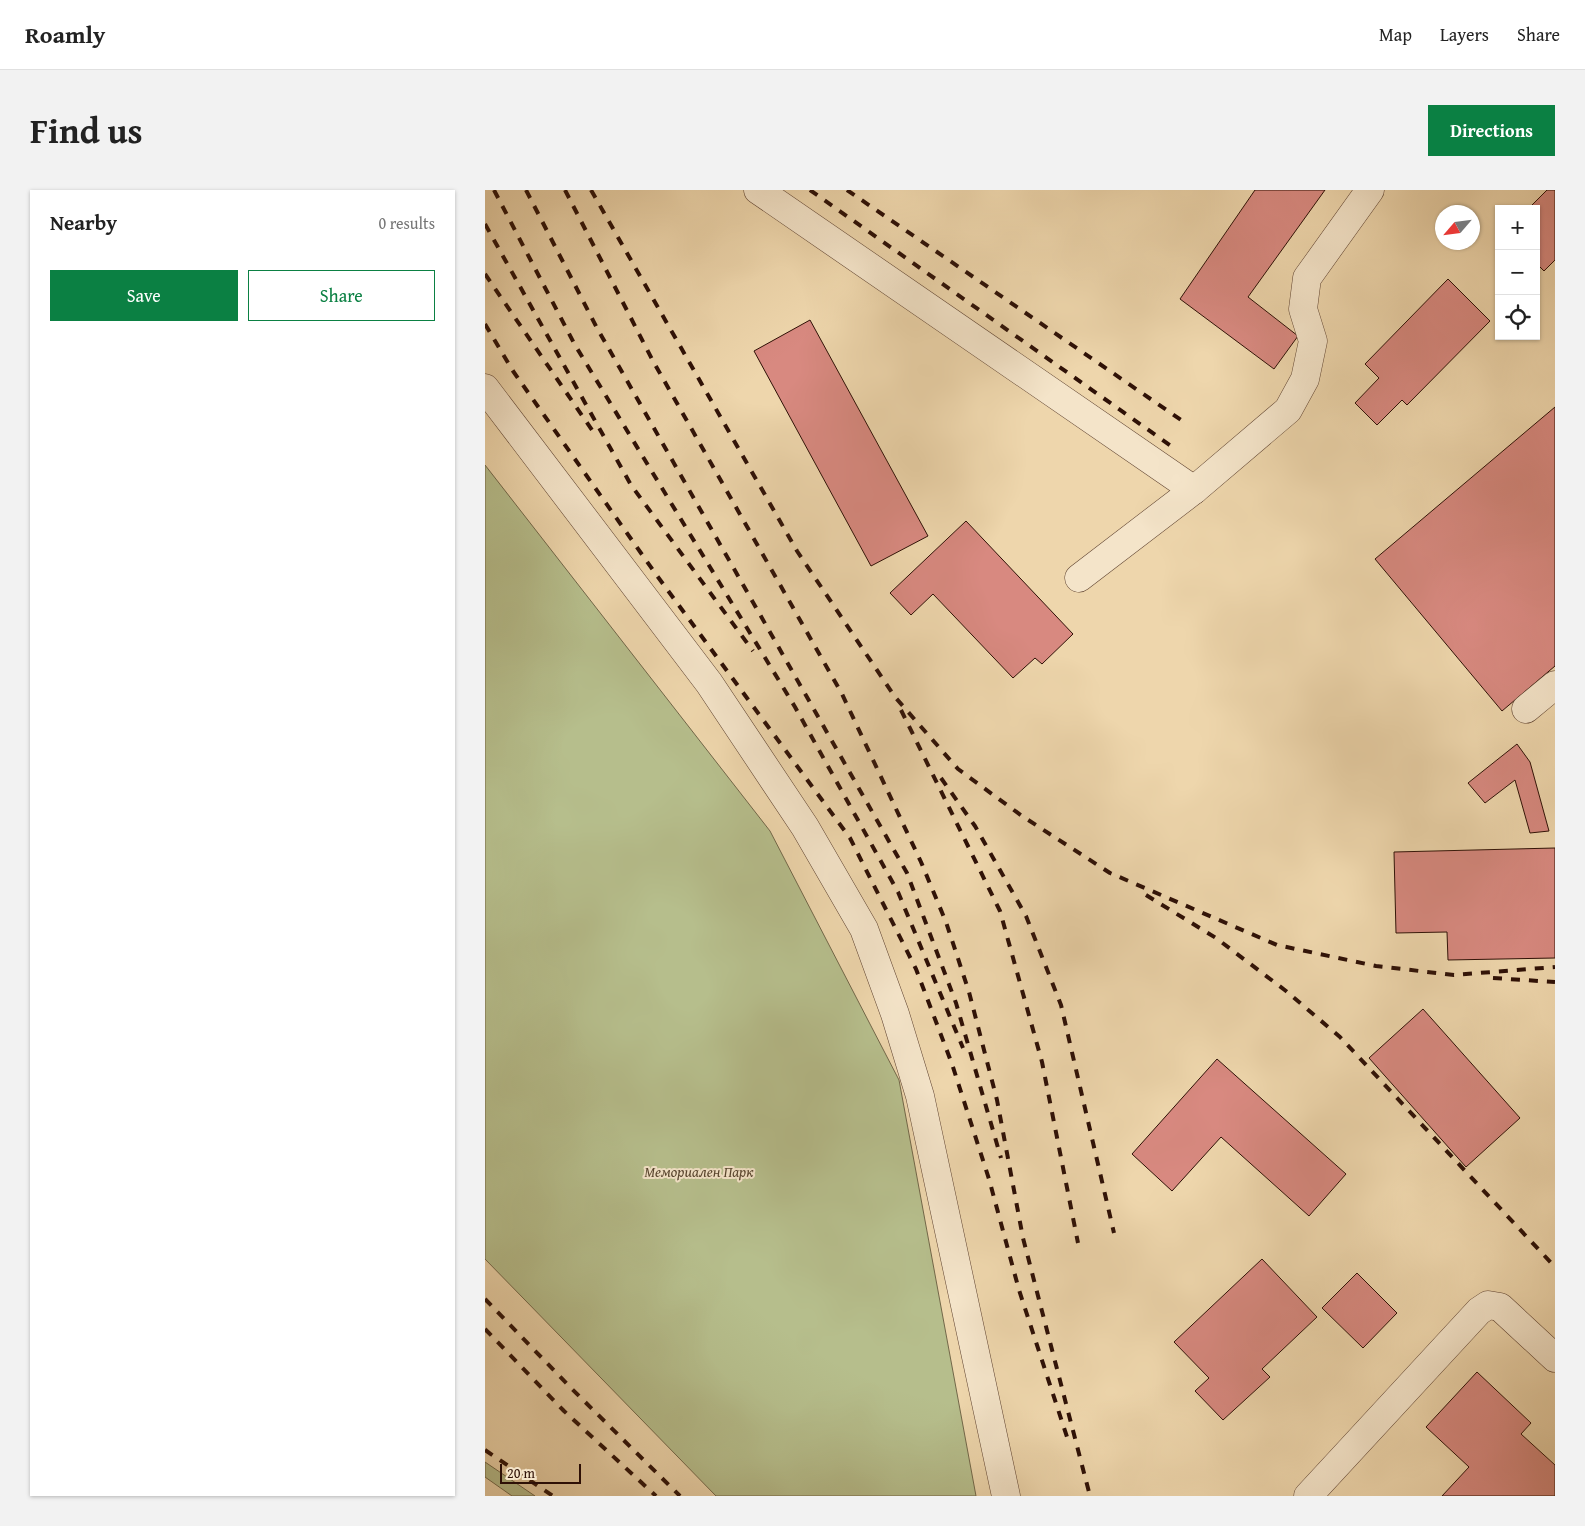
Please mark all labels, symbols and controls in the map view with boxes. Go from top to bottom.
text: Roamly [25,17,105,52]
text: Map [1379,21,1412,48]
text: Layers [1440,21,1489,48]
text: Share [1517,21,1560,48]
text: Find us [30,105,143,156]
button: Directions [1428,105,1555,156]
north arrow [1435,205,1480,250]
map controls [1495,205,1540,340]
button: + [1495,205,1540,250]
text: Nearby [50,207,117,238]
text: 0 results [378,211,435,235]
button: − [1495,250,1540,295]
button: Save [50,270,238,321]
button: Share [248,270,435,321]
button: locate [1495,295,1540,340]
park label: Мемориален Парк [644,1161,754,1182]
scale bar [500,1461,581,1484]
text: 20 m [507,1463,535,1483]

